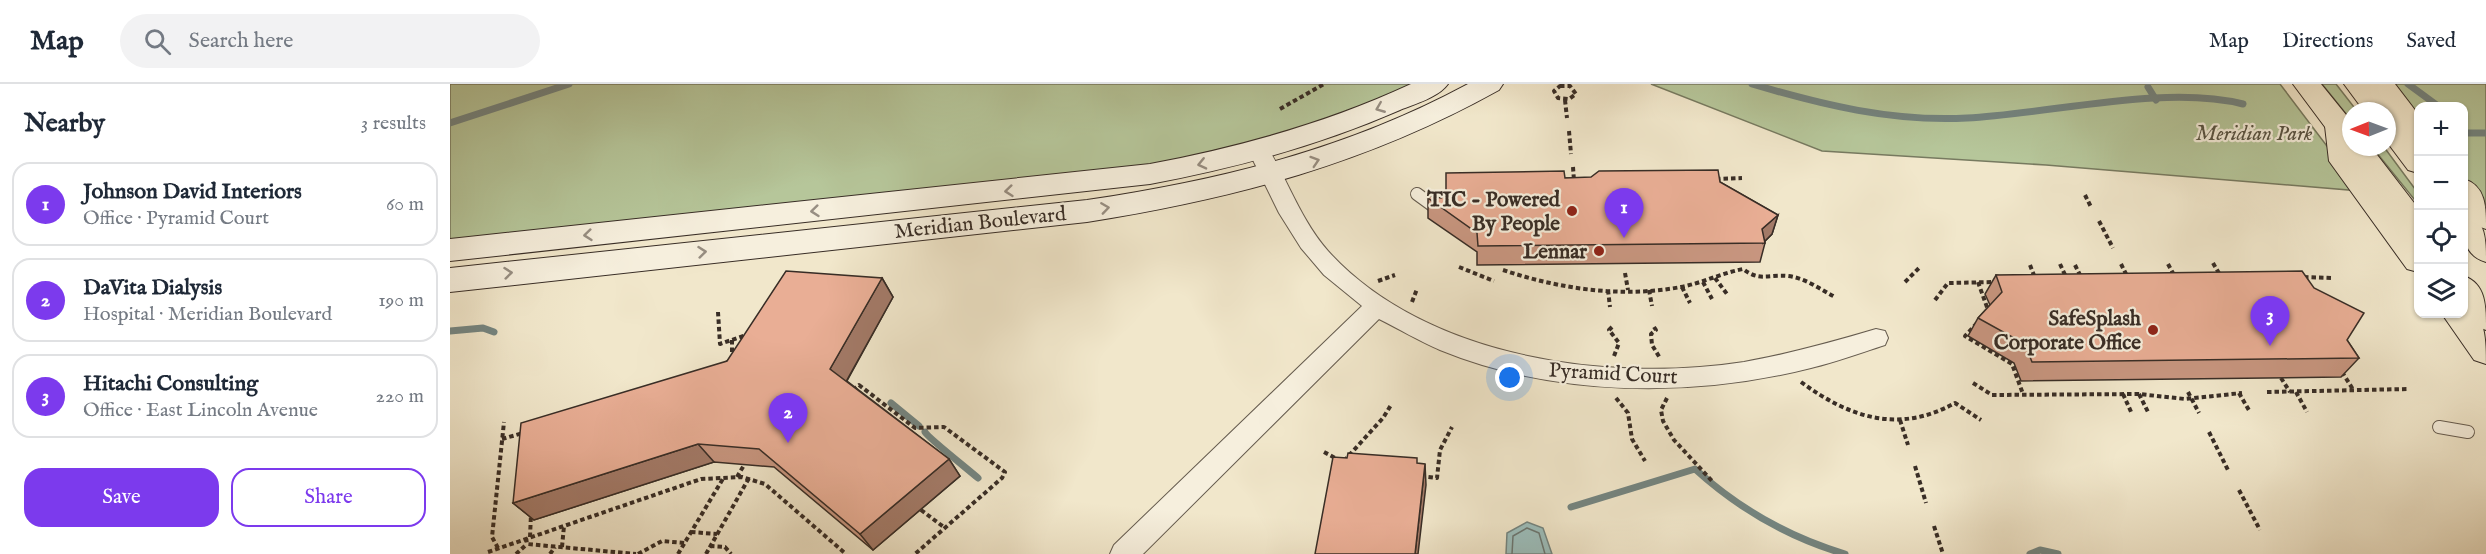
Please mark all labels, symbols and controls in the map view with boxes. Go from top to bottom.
search box [120,14,540,68]
text: Map [30,24,84,59]
icon: search [141,25,174,58]
text: Search here [189,27,293,55]
text: Map [2209,28,2249,55]
text: Directions [2282,28,2373,55]
text: Saved [2406,28,2456,55]
one-way arrow [1376,101,1387,113]
north arrow [2342,102,2396,156]
map controls [2414,102,2468,318]
button: + [2414,102,2468,156]
text: Nearby [24,107,105,140]
text: 3 results [361,111,426,136]
park label: Meridian Park [2196,121,2313,148]
one-way arrow [1197,156,1207,169]
one-way arrow [1309,156,1320,169]
button: − [2414,156,2468,210]
text: Johnson David Interiors [83,178,302,206]
one-way arrow [1004,184,1014,196]
place label: TIC - Powered By People [1426,187,1561,238]
pin: 1 [1604,188,1644,238]
text: 1 [42,192,49,217]
text: 60 m [386,192,424,217]
street label: Meridian Boulevard [893,201,1068,246]
one-way arrow [1100,203,1109,215]
one-way arrow [811,204,820,217]
marker: TIC - Powered By People [1565,204,1579,218]
text: Office · Pyramid Court [83,206,269,231]
button: locate [2414,210,2468,264]
one-way arrow [584,228,593,241]
place label: Lennar [1523,239,1587,266]
marker: Lennar [1592,244,1606,258]
one-way arrow [697,246,707,259]
button: layers [2414,264,2468,318]
one-way arrow [504,267,513,280]
text: DaVita Dialysis [83,274,222,302]
text: 2 [41,288,50,313]
text: 190 m [378,288,424,313]
pin: 3 [2250,296,2290,346]
text: Hospital · Meridian Boulevard [83,302,332,327]
place label: SafeSplash Corporate Office [1994,306,2142,357]
marker: SafeSplash Corporate Office [2146,323,2160,337]
street label: Pyramid Court [1548,358,1678,391]
your location [1495,363,1524,392]
text: Hitachi Consulting [83,370,258,398]
text: 3 [42,384,49,409]
text: 220 m [376,384,424,409]
pin: 2 [768,394,808,443]
text: Office · East Lincoln Avenue [83,398,318,423]
button: Save [24,468,219,527]
button: Share [231,468,426,527]

